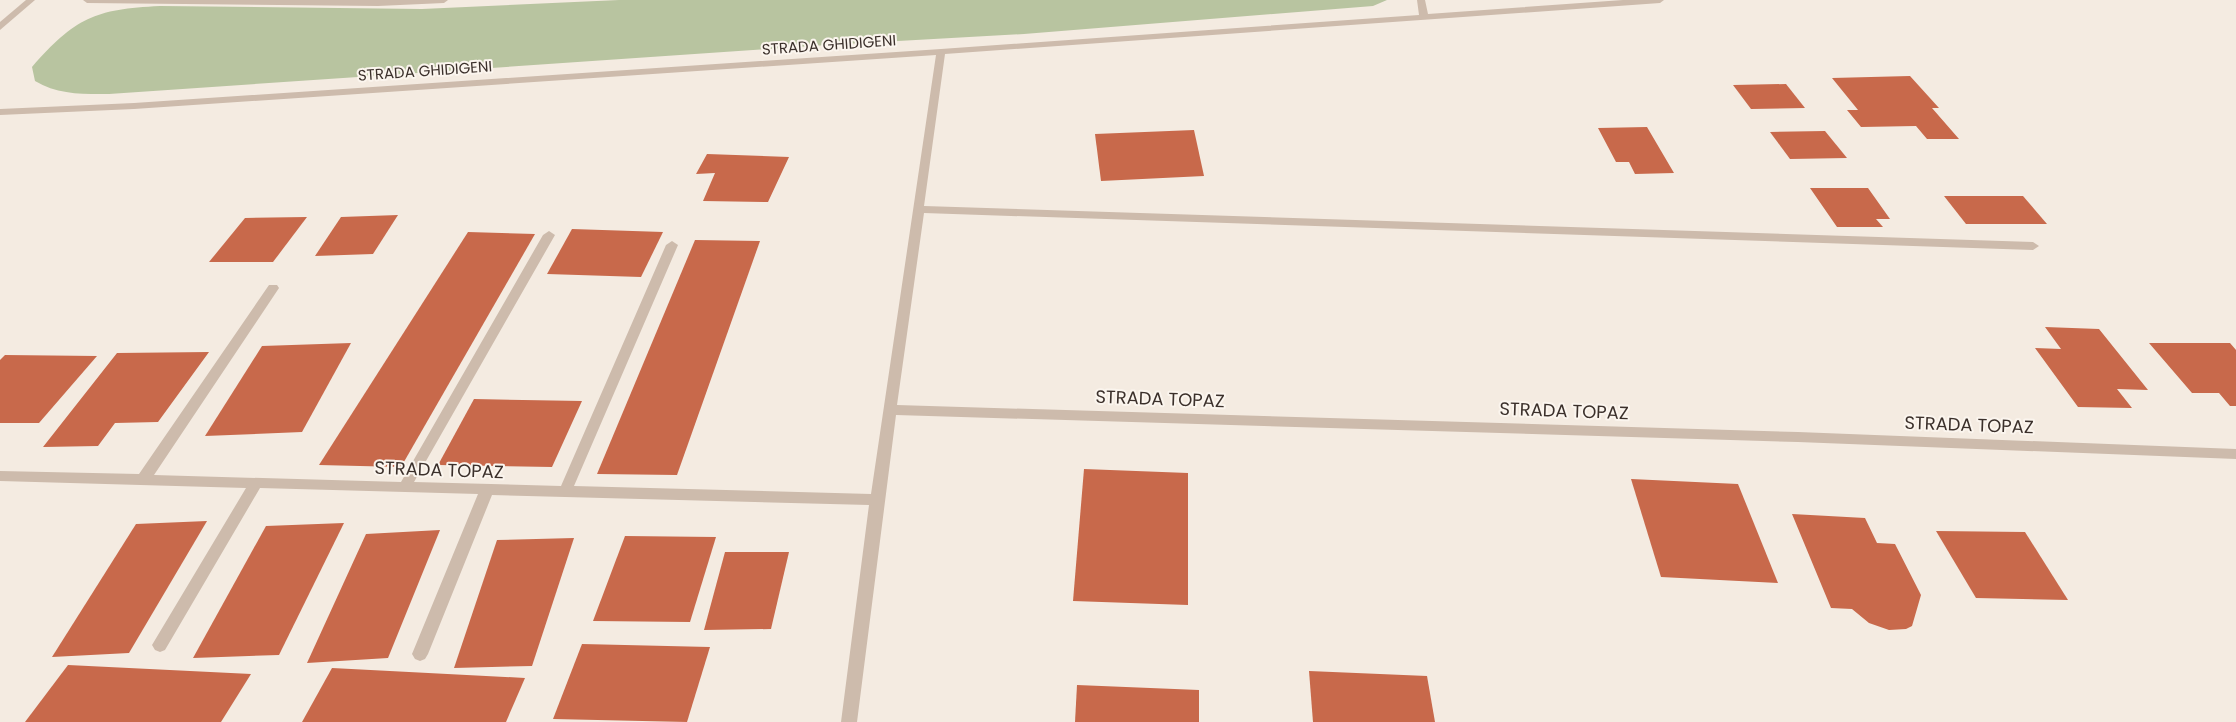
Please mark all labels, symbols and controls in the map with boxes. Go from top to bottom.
street label: STRADA GHIDIGENI [761,29,897,60]
street label: STRADA GHIDIGENI [357,55,493,86]
street label: STRADA TOPAZ [1095,384,1225,413]
street label: STRADA TOPAZ [1499,396,1629,425]
street label: STRADA TOPAZ [1904,410,2034,439]
street label: STRADA TOPAZ [374,455,504,484]

